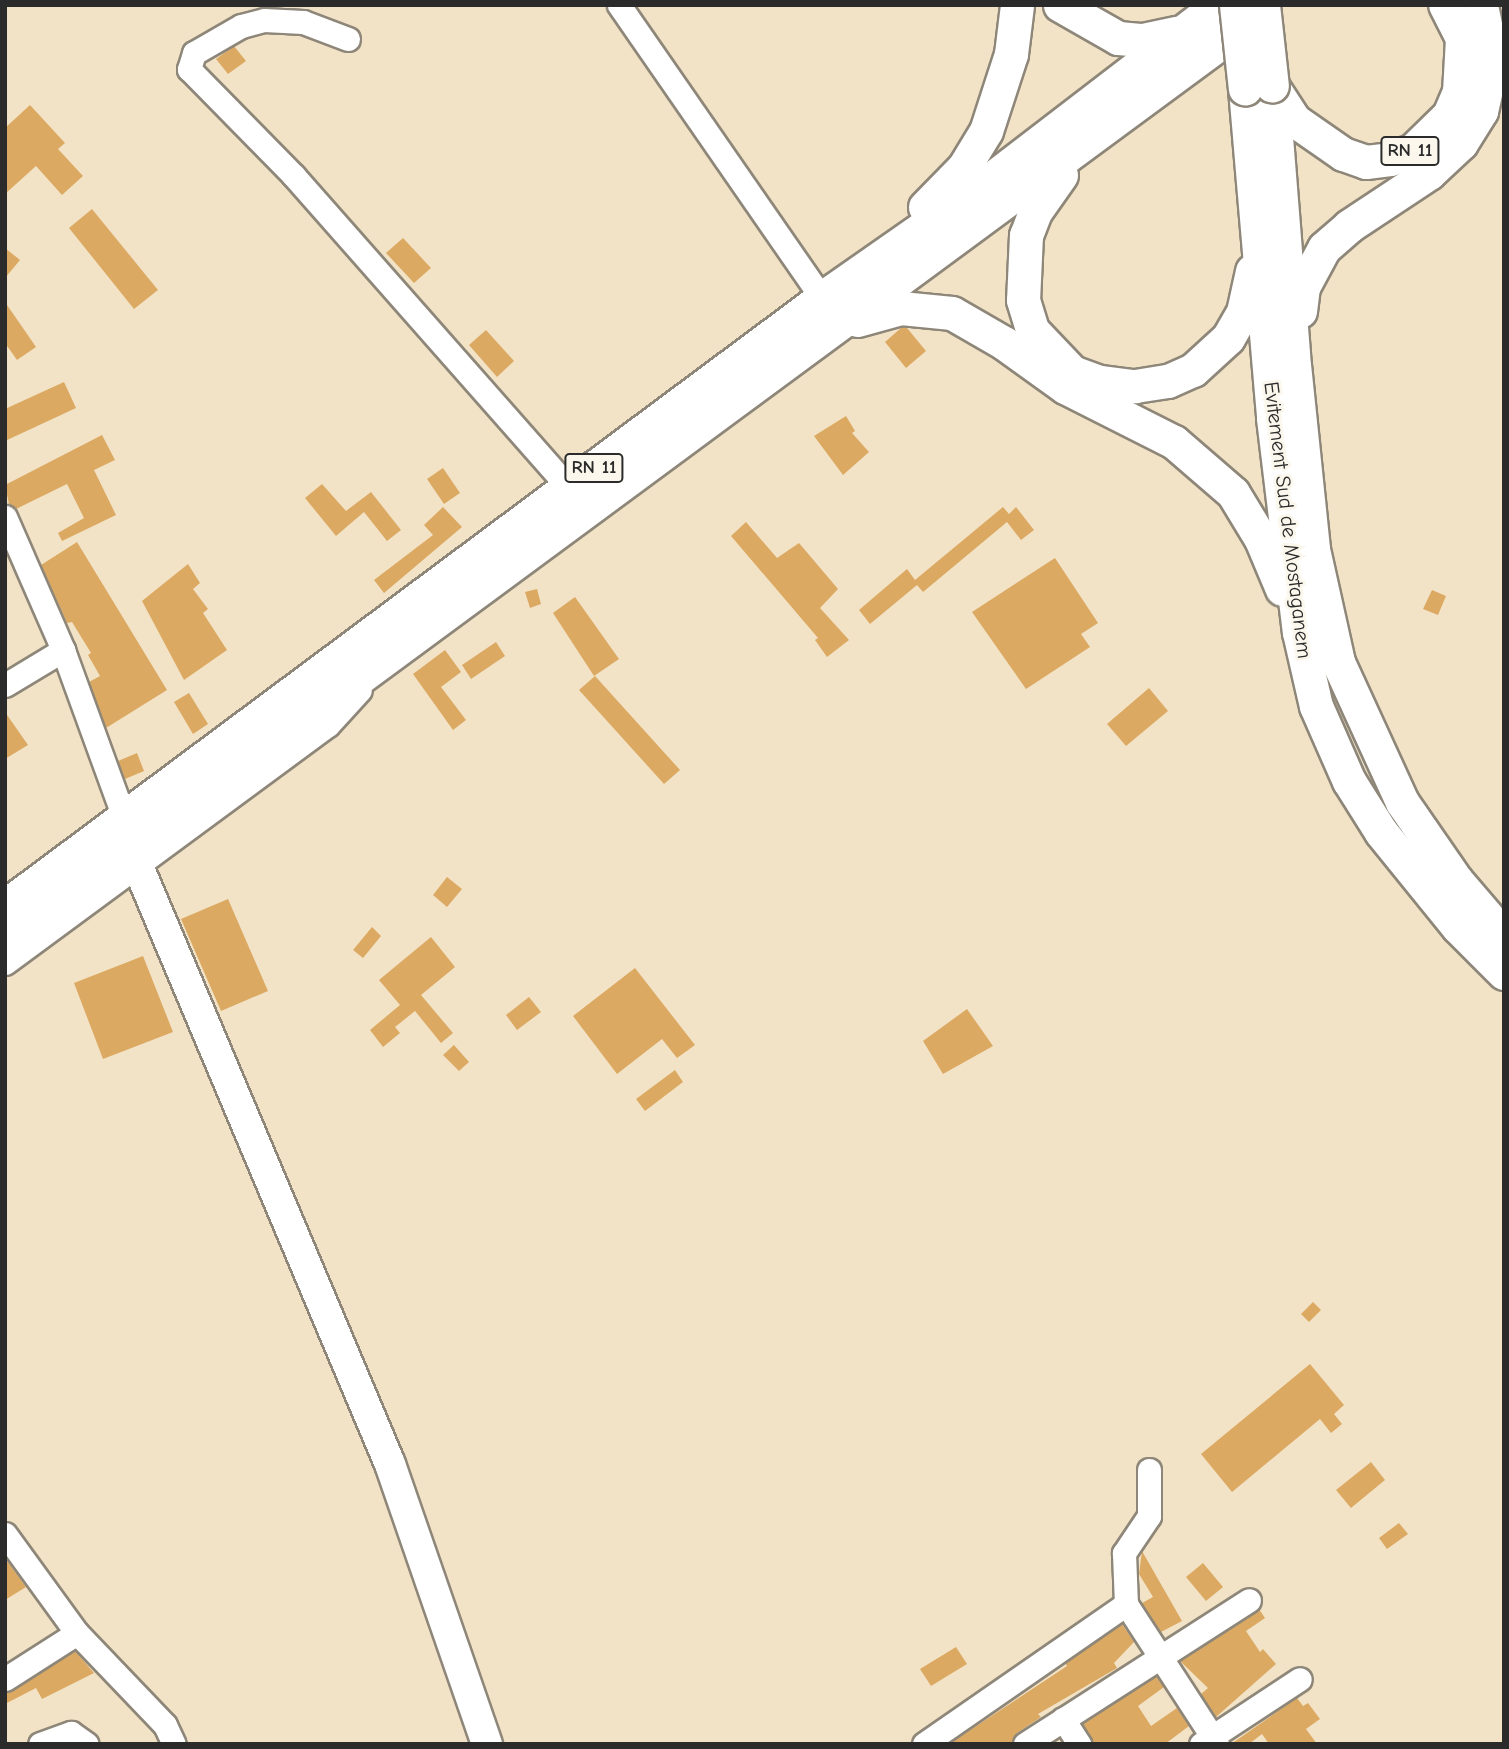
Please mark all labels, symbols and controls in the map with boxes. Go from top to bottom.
road number: RN 11 [1380,136,1440,167]
street label: Evitement Sud de Mostaganem [1259,380,1317,660]
road number: RN 11 [564,453,624,484]

